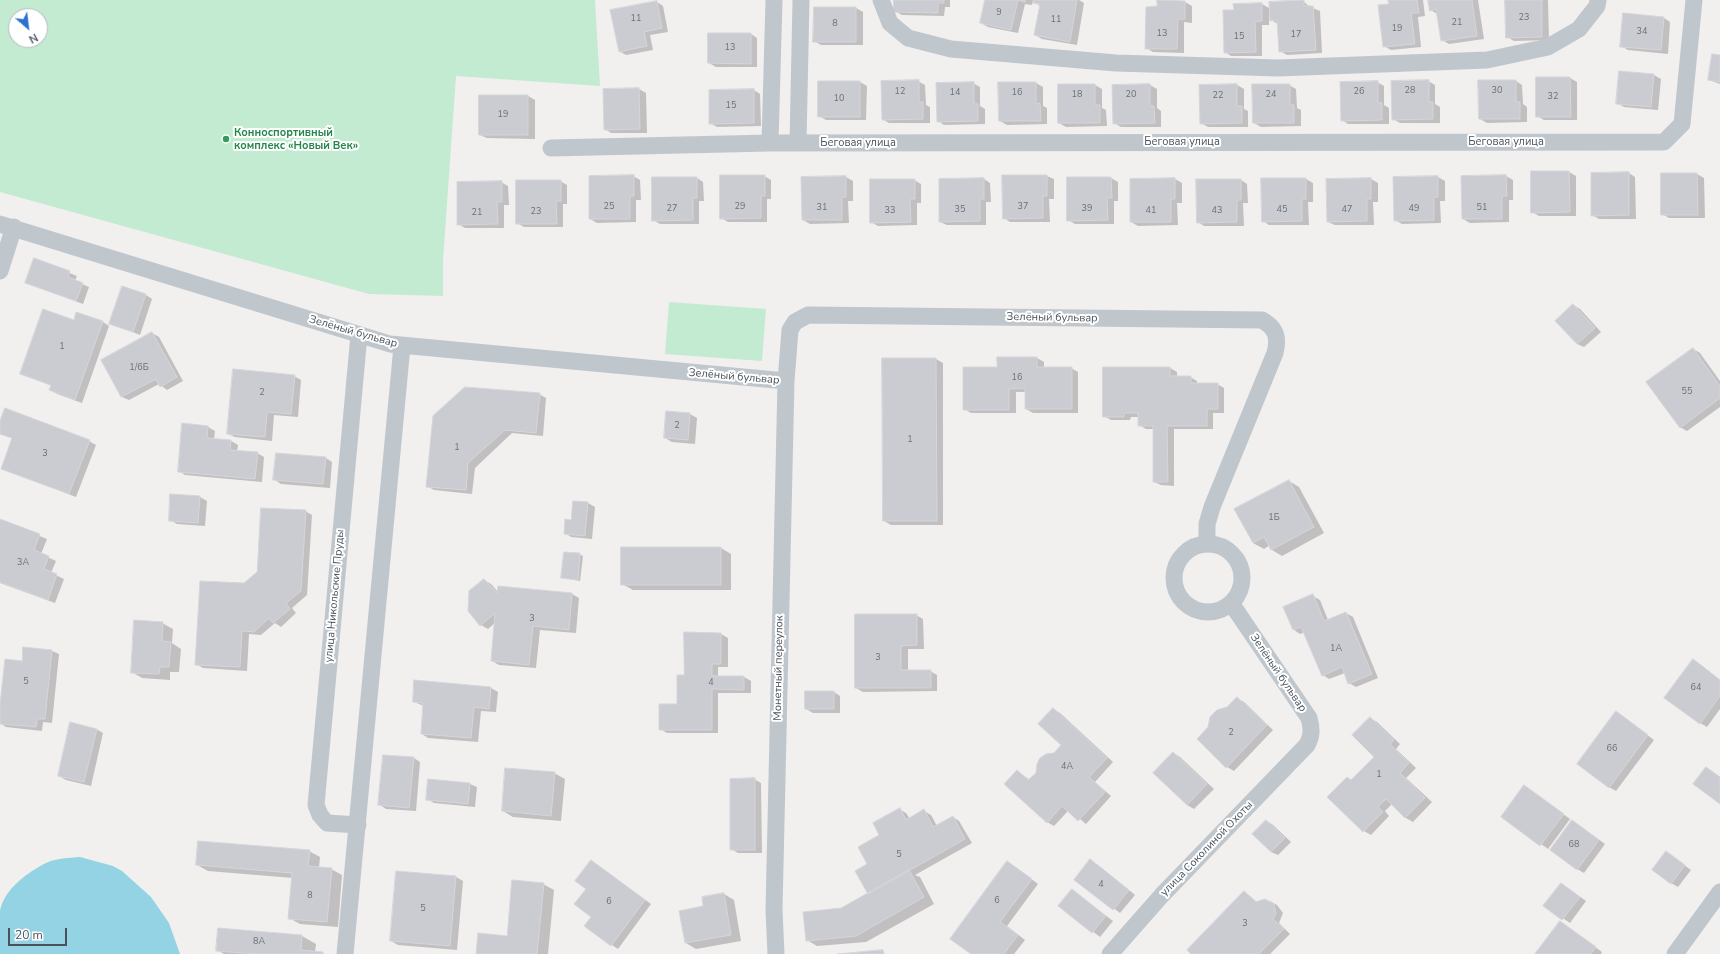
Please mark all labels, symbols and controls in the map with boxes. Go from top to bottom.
north arrow [8,8,48,48]
house number: 9 [996,8,1002,18]
house number: 23 [1519,13,1529,23]
house number: 11 [631,14,641,24]
house number: 11 [1051,15,1061,25]
house number: 21 [1452,18,1462,28]
house number: 8 [832,19,838,29]
house number: 19 [1392,24,1402,34]
house number: 34 [1637,27,1647,37]
house number: 13 [1157,29,1167,39]
text: N [26,30,41,47]
house number: 17 [1291,30,1301,40]
house number: 15 [1234,32,1244,42]
house number: 13 [725,43,735,53]
house number: 28 [1405,86,1415,96]
house number: 30 [1492,86,1502,96]
house number: 12 [895,87,905,97]
house number: 26 [1354,87,1364,97]
house number: 14 [950,88,960,98]
house number: 16 [1012,88,1022,98]
house number: 18 [1072,90,1082,100]
house number: 20 [1126,90,1136,100]
house number: 24 [1266,90,1276,100]
house number: 22 [1213,91,1223,101]
house number: 32 [1548,92,1558,102]
house number: 10 [834,94,844,104]
house number: 15 [726,101,736,111]
house number: 19 [498,110,508,120]
place label: Конноспортивный комплекс «Новый Век» [234,126,358,152]
marker: Конноспортивный комплекс «Новый Век» [221,134,231,144]
street label: Беговая улица [1144,135,1220,149]
street label: Беговая улица [1468,135,1544,149]
street label: Беговая улица [820,136,896,150]
house number: 25 [604,202,614,212]
house number: 29 [735,202,745,212]
house number: 37 [1018,202,1028,212]
house number: 31 [817,203,827,213]
house number: 51 [1477,203,1487,213]
house number: 27 [667,204,677,214]
house number: 39 [1082,204,1092,214]
house number: 49 [1409,204,1419,214]
house number: 35 [955,205,965,215]
house number: 45 [1277,205,1287,215]
house number: 47 [1342,205,1352,215]
house number: 33 [885,206,895,216]
house number: 41 [1146,206,1156,216]
house number: 43 [1212,206,1222,216]
house number: 23 [531,207,541,217]
house number: 21 [472,208,482,218]
street label: Зелёный бульвар [1006,311,1098,325]
street label: Зелёный бульвар [307,313,399,351]
house number: 1 [59,342,65,352]
house number: 1/6Б [129,363,149,373]
street label: Зелёный бульвар [688,366,780,388]
house number: 16 [1012,373,1022,383]
house number: 55 [1682,387,1692,397]
house number: 2 [259,388,265,398]
house number: 2 [674,421,680,431]
house number: 1 [907,435,913,445]
house number: 1 [454,443,460,453]
house number: 3 [42,449,48,459]
house number: 1Б [1268,513,1280,523]
street label: улица Никольские Пруды [323,529,347,663]
house number: 3А [17,558,29,568]
house number: 3 [529,614,535,624]
street label: Монетный переулок [771,615,787,721]
street label: Зелёный бульвар [1247,631,1309,715]
house number: 1А [1330,644,1342,654]
house number: 3 [875,653,881,663]
house number: 5 [23,677,29,687]
house number: 4 [708,678,714,688]
house number: 64 [1691,683,1701,693]
house number: 2 [1228,728,1234,738]
house number: 66 [1607,744,1617,754]
house number: 4А [1061,762,1073,772]
house number: 1 [1376,770,1382,780]
street label: улица Соколиной Охоты [1158,799,1256,899]
house number: 68 [1569,840,1579,850]
house number: 5 [896,850,902,860]
house number: 4 [1098,880,1104,890]
house number: 8 [307,891,313,901]
house number: 6 [994,896,1000,906]
house number: 6 [606,897,612,907]
house number: 5 [420,904,426,914]
house number: 3 [1242,919,1248,929]
scale bar [10,920,69,946]
text: 20 m [15,927,43,943]
house number: 8А [253,937,265,947]

